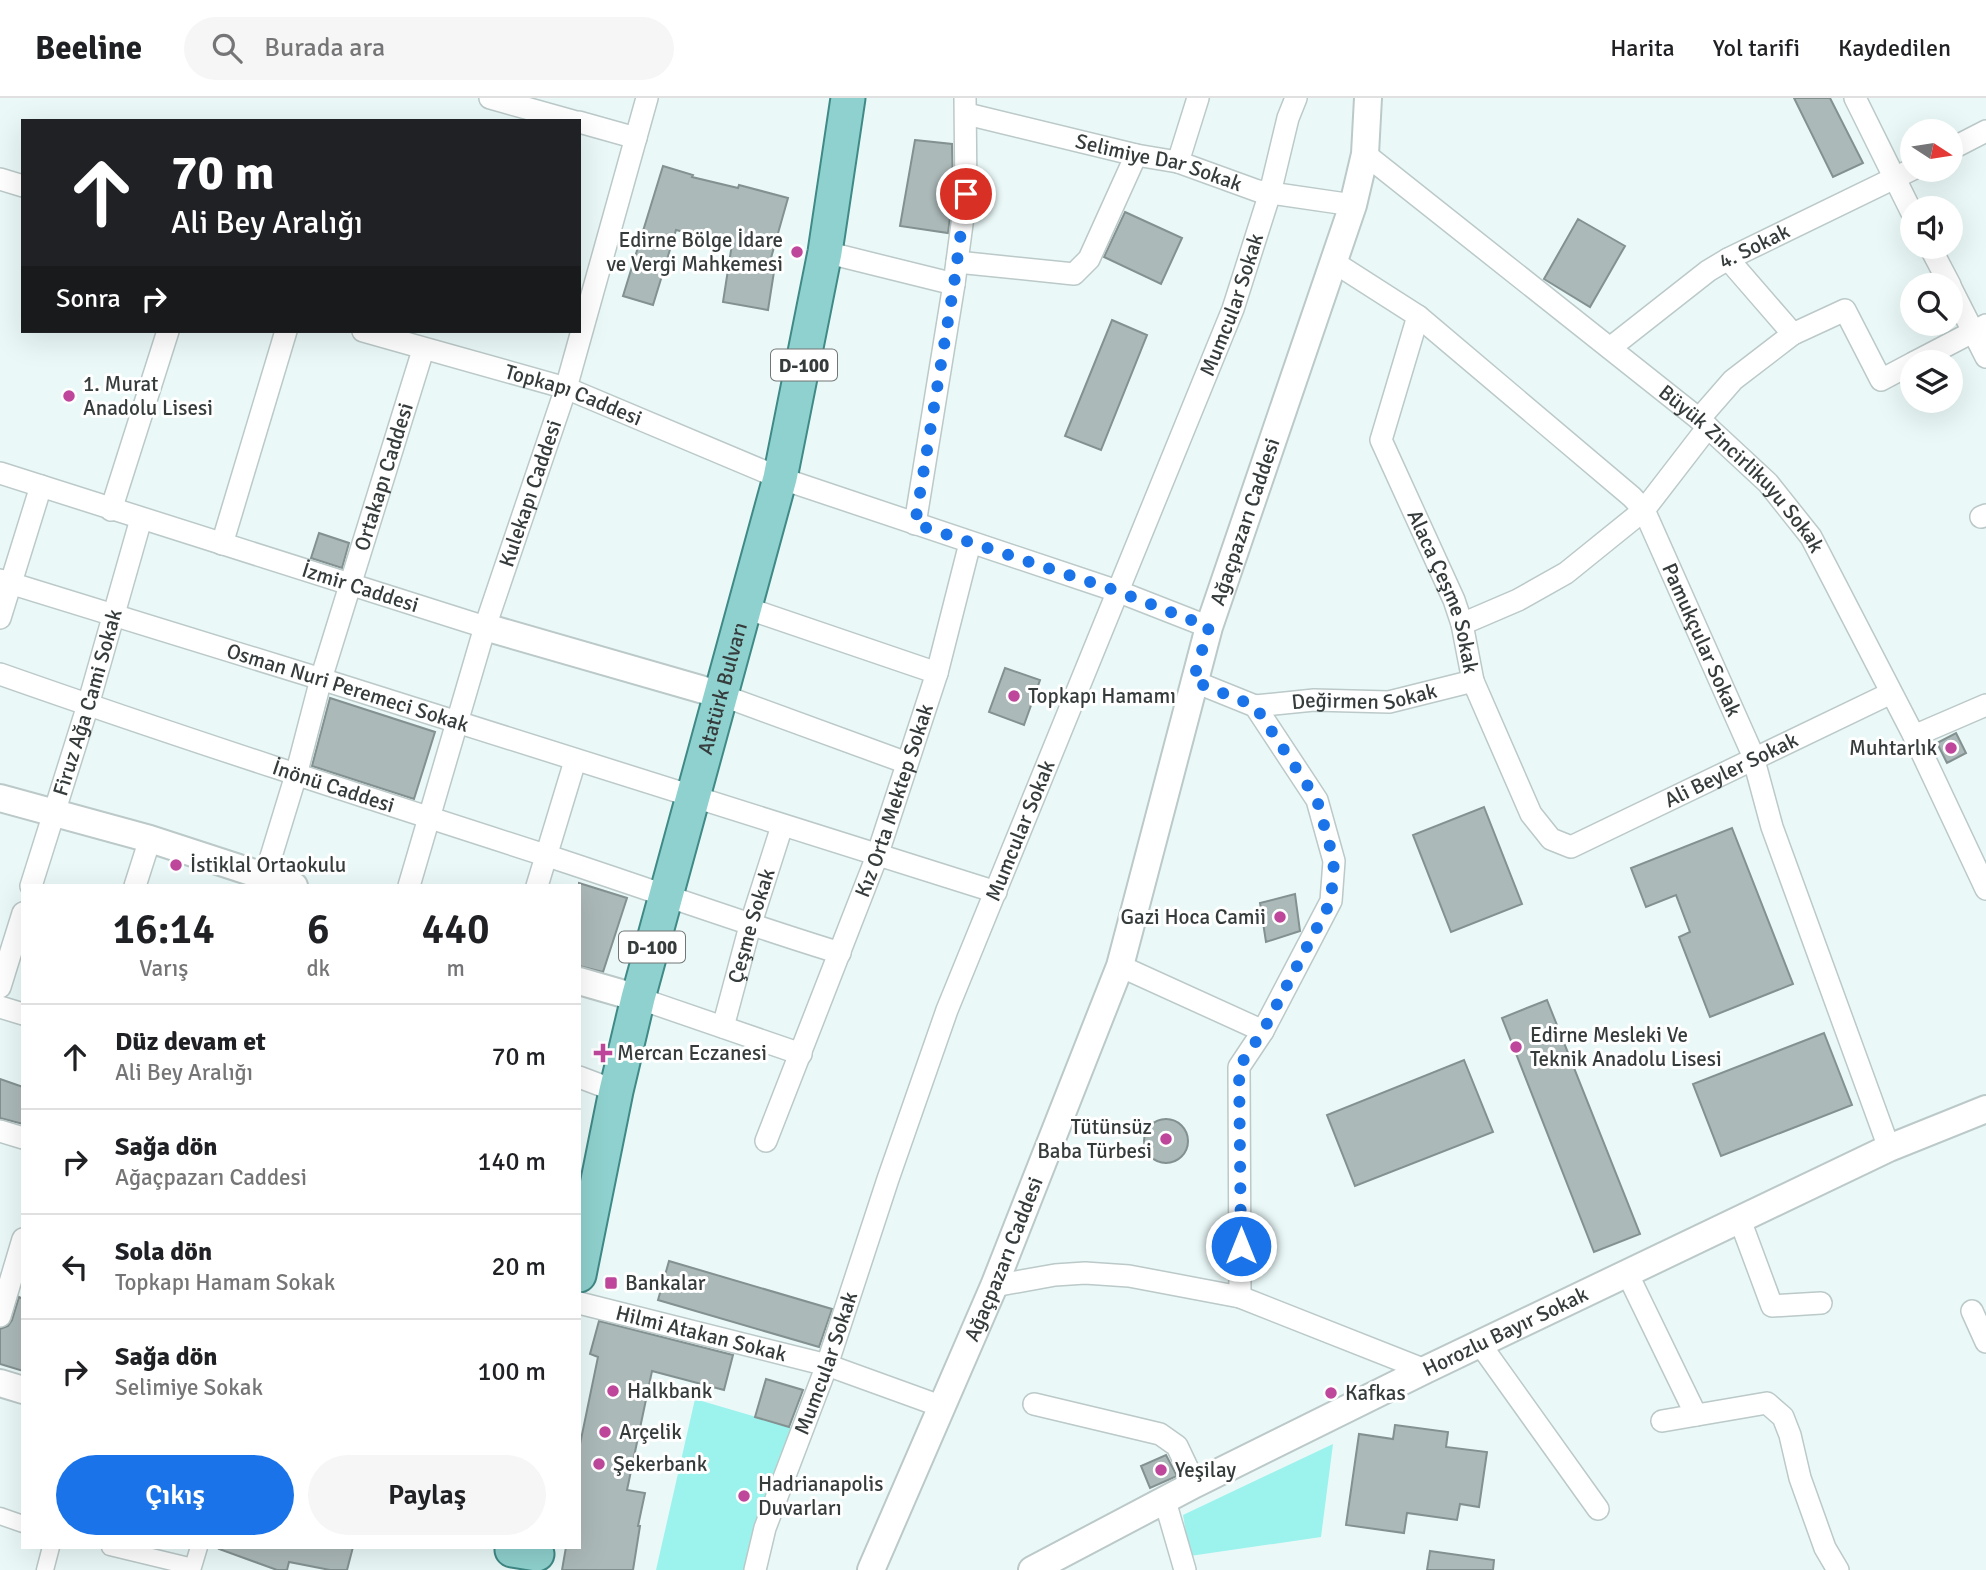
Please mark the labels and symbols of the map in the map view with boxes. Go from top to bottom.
north arrow [1900,119,1964,182]
street label: Selimiye Dar Sokak [1073,128,1246,197]
pin [936,164,996,224]
street label: 4. Sokak [1714,218,1794,275]
place label: Edirne Bölge İdare ve Vergi Mahkemesi [606,227,783,277]
street label: Mumcular Sokak [1194,230,1269,380]
marker: Edirne Bölge İdare ve Vergi Mahkemesi [789,244,805,260]
road number: D-100 [771,350,837,380]
street label: Topkapı Caddesi [502,358,646,431]
place label: 1. Murat Anadolu Lisesi [83,371,213,421]
street label: Büyük Zincirlikuyu Sokak [1653,379,1830,558]
marker: 1. Murat Anadolu Lisesi [61,388,77,404]
street label: Ortakapı Caddesi [349,400,419,554]
street label: Kulekapı Caddesi [493,416,567,570]
street label: Ağaçpazarı Caddesi [1204,435,1286,609]
street label: Alaca Çeşme Sokak [1402,506,1484,676]
street label: İzmir Caddesi [299,557,422,618]
street label: Pamukçular Sokak [1656,559,1747,721]
street label: Firuz Ağa Cami Sokak [47,606,128,799]
street label: Atatürk Bulvarı [692,619,753,758]
street label: Osman Nuri Peremeci Sokak [223,638,473,738]
street label: Değirmen Sokak [1290,677,1440,716]
place label: Topkapı Hamamı [1028,683,1176,709]
marker: Topkapı Hamamı [1006,688,1022,704]
street label: Kız Orta Mektep Sokak [849,700,939,901]
street label: Ali Beyler Sokak [1660,727,1803,813]
place label: Muhtarlık [1849,735,1937,761]
marker: Muhtarlık [1943,740,1959,756]
street label: İnönü Caddesi [269,754,398,819]
street label: Mumcular Sokak [980,756,1061,905]
place label: İstiklal Ortaokulu [190,852,346,878]
marker: İstiklal Ortaokulu [168,857,184,873]
street label: Çeşme Sokak [722,865,781,986]
place label: Gazi Hoca Camii [1121,904,1266,930]
marker: Gazi Hoca Camii [1272,909,1288,925]
road number: D-100 [619,932,685,962]
place label: Edirne Mesleki Ve Teknik Anadolu Lisesi [1530,1022,1722,1072]
marker: Edirne Mesleki Ve Teknik Anadolu Lisesi [1508,1039,1524,1055]
place label: Mercan Eczanesi [617,1040,767,1066]
marker: Mercan Eczanesi [595,1045,611,1061]
place label: Tütünsüz Baba Türbesi [1037,1114,1152,1164]
marker: Tütünsüz Baba Türbesi [1158,1131,1174,1147]
street label: Ağaçpazarı Caddesi [959,1173,1049,1345]
position arrow [1204,1209,1278,1283]
place label: Bankalar [625,1270,706,1296]
marker: Bankalar [603,1275,619,1291]
street label: Horozlu Bayır Sokak [1418,1281,1592,1382]
street label: Mumcular Sokak [789,1288,863,1438]
street label: Hilmi Atakan Sokak [613,1300,790,1368]
place label: Halkbank [627,1378,713,1404]
place label: Kafkas [1345,1380,1406,1406]
marker: Halkbank [605,1383,621,1399]
marker: Kafkas [1323,1385,1339,1401]
place label: Arçelik [619,1419,682,1445]
marker: Arçelik [597,1424,613,1440]
place label: Şekerbank [613,1451,708,1477]
marker: Şekerbank [591,1456,607,1472]
place label: Yeşilay [1175,1457,1236,1483]
marker: Yeşilay [1153,1462,1169,1478]
place label: Hadrianapolis Duvarları [758,1471,883,1521]
marker: Hadrianapolis Duvarları [736,1488,752,1504]

